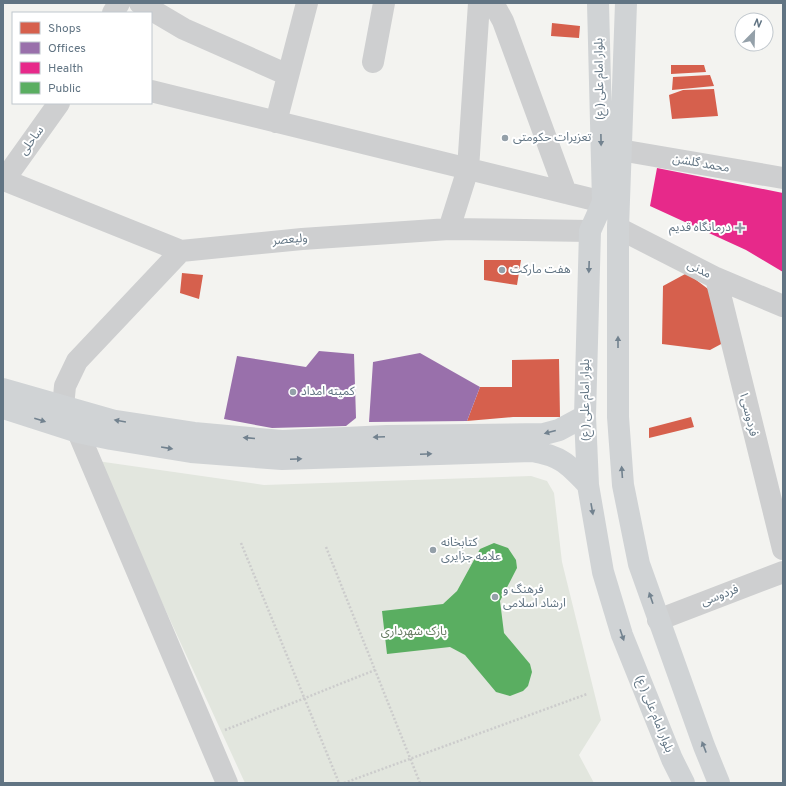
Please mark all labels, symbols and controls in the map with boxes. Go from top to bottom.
legend [12,12,152,104]
north arrow [734,12,774,52]
text: N [751,16,764,32]
text: Shops [48,21,81,37]
street label: بلوار امام علی ( ع) [591,38,609,120]
text: Offices [48,41,86,57]
text: Health [48,61,83,77]
text: Public [48,81,81,97]
street label: ساحلی [16,123,48,159]
place label: تعزیرات حکومتی [513,130,592,146]
marker: تعزیرات حکومتی [500,133,510,143]
one-way arrow [598,134,604,147]
street label: محمد گلشن [671,151,731,177]
place label: درمانگاه قدیم [669,220,731,236]
marker: درمانگاه قدیم [734,222,746,234]
street label: ولیعصر [271,230,308,250]
street label: مدنی [684,257,714,283]
one-way arrow [586,261,592,274]
place label: هفت مارکت [510,262,571,278]
marker: هفت مارکت [497,265,507,275]
one-way arrow [615,335,621,348]
street label: بلوار امام علی ( ع) [578,359,594,441]
place label: کمیته امداد [301,384,356,400]
marker: کمیته امداد [288,387,298,397]
street label: فردوسی۱ [735,390,761,438]
one-way arrow [35,417,47,423]
one-way arrow [114,418,126,424]
one-way arrow [544,430,557,436]
one-way arrow [373,433,385,440]
one-way arrow [243,434,255,441]
one-way arrow [161,445,173,451]
one-way arrow [420,451,433,457]
one-way arrow [290,455,302,462]
one-way arrow [618,466,625,478]
one-way arrow [589,503,595,515]
place label: کتابخانه علامه جزایری [441,535,501,565]
marker: کتابخانه علامه جزایری [428,545,438,555]
place label: فرهنگ و ارشاد اسلامی [503,582,566,612]
street label: فردوسی [699,582,741,610]
marker: فرهنگ و ارشاد اسلامی [490,592,500,602]
one-way arrow [647,592,653,604]
park label: پارک شهرداری [381,624,447,640]
one-way arrow [619,629,625,641]
street label: بلوار امام علی ( ع) [631,673,677,755]
one-way arrow [701,741,707,752]

